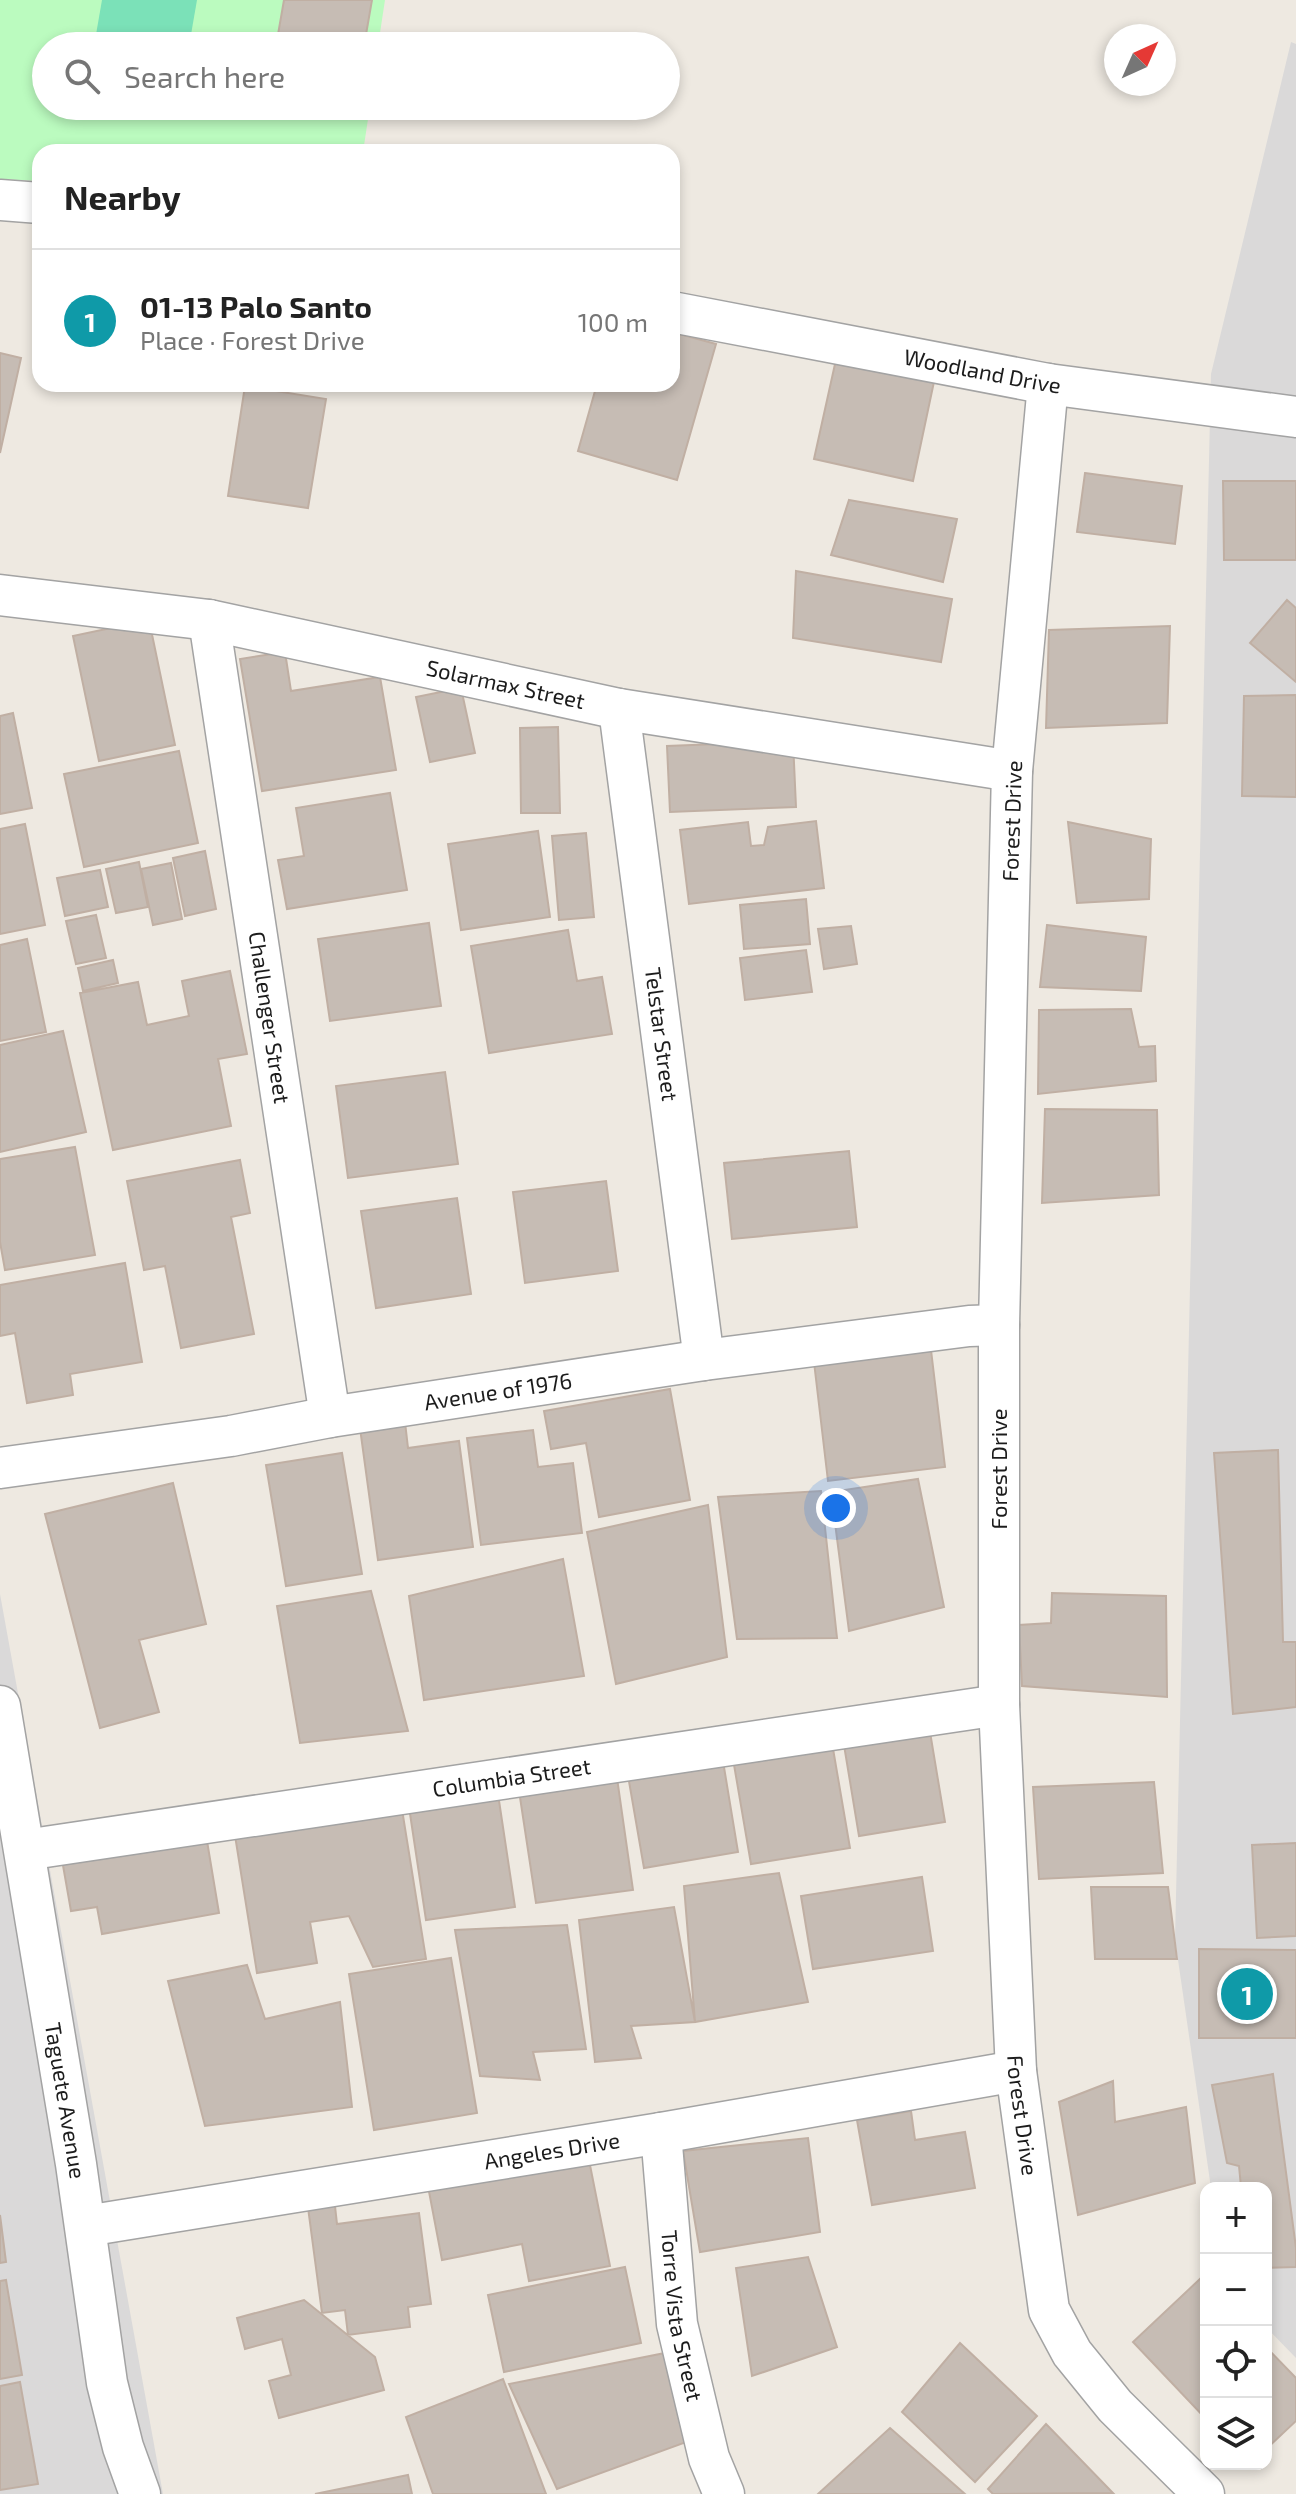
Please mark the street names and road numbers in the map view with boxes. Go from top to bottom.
street label: Woodland Drive [902,343,1063,398]
street label: Solarmax Street [424,654,587,713]
street label: Forest Drive [996,760,1026,882]
street label: Challenger Street [244,929,296,1105]
street label: Telstar Street [641,966,684,1103]
street label: Avenue of 1976 [422,1366,574,1414]
street label: Forest Drive [985,1408,1011,1530]
street label: Columbia Street [431,1752,592,1801]
street label: Taguete Avenue [41,2020,92,2180]
street label: Forest Drive [1003,2055,1044,2177]
street label: Angeles Drive [482,2126,622,2173]
street label: Torre Vista Street [657,2229,709,2403]

